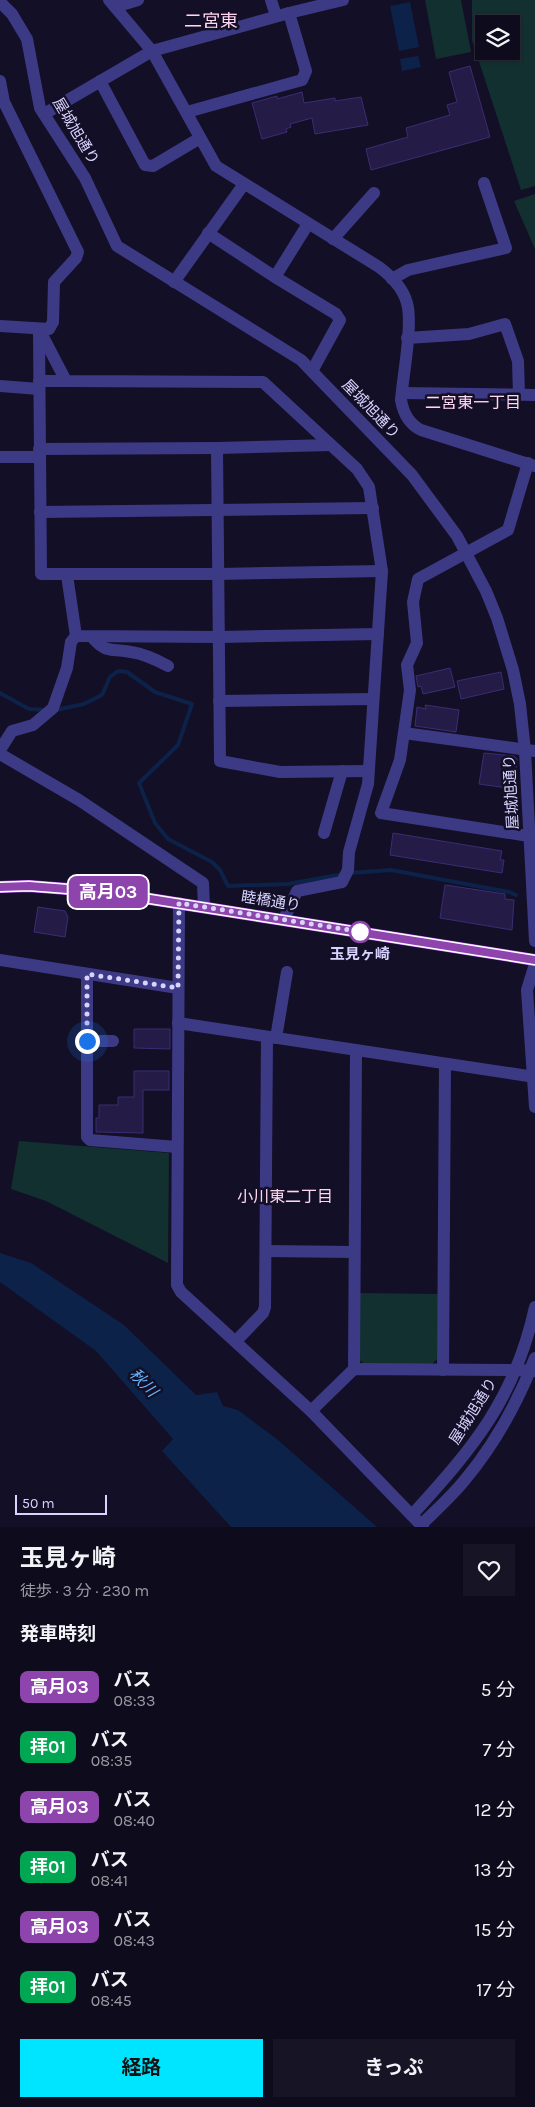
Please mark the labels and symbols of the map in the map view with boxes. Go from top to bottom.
district label: 二宮東 [184,10,238,32]
street label: 屋城旭通り [49,94,103,168]
street label: 屋城旭通り [338,376,404,442]
district label: 二宮東一丁目 [425,393,521,412]
street label: 屋城旭通り [500,754,522,830]
line badge: 高月03 [73,876,143,908]
street label: 睦橋通り [240,887,302,915]
marker: 玉見ヶ崎 [349,921,371,943]
place label: 玉見ヶ崎 [330,945,390,963]
your location [75,1029,100,1054]
district label: 小川東二丁目 [237,1187,333,1206]
water label: 秋川 [126,1364,163,1402]
street label: 屋城旭通り [445,1374,501,1448]
scale bar [15,1492,108,1515]

